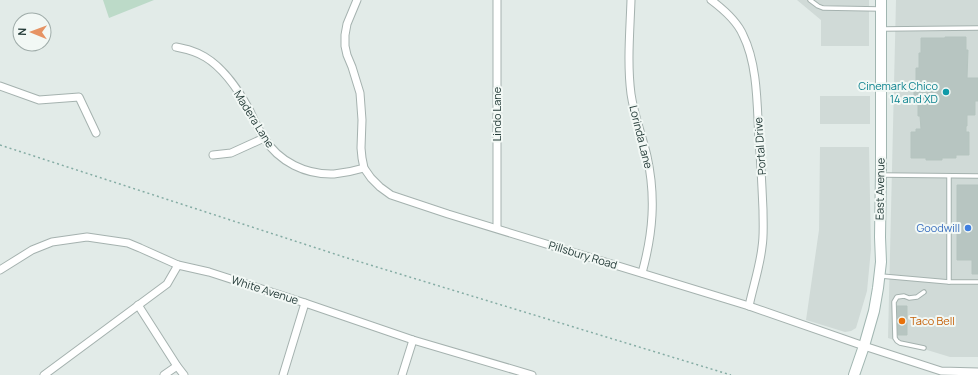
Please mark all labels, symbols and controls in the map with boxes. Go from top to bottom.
north arrow [12,12,52,52]
text: N [14,28,29,36]
place label: Cinemark Chico 14 and XD [858,78,938,106]
street label: Lindo Lane [489,86,504,141]
street label: Madera Lane [231,87,278,151]
marker: Cinemark Chico 14 and XD [941,87,951,97]
street label: Lorinda Lane [626,104,657,171]
street label: Portal Drive [750,116,769,176]
street label: East Avenue [871,157,888,220]
place label: Goodwill [917,220,960,235]
marker: Goodwill [963,223,973,233]
street label: Pillsbury Road [547,237,619,272]
street label: White Avenue [230,272,301,308]
place label: Taco Bell [910,313,955,328]
marker: Taco Bell [897,316,907,326]

